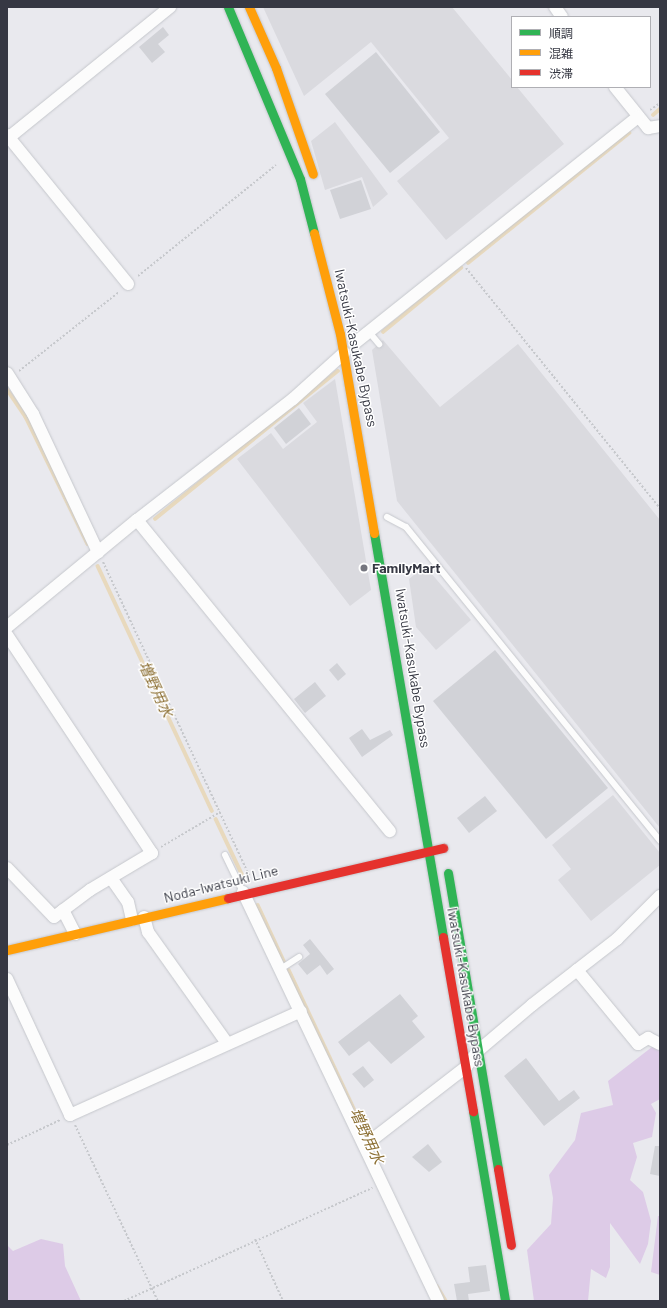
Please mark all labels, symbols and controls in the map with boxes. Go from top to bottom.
legend [511,16,651,88]
text: 順調 [549,26,573,40]
text: 混雑 [549,46,573,60]
text: 渋滞 [549,66,573,80]
street label: Iwatsuki-Kasukabe Bypass [331,267,381,429]
place label: FamilyMart [372,560,440,576]
marker: FamilyMart [359,563,369,573]
street label: Iwatsuki-Kasukabe Bypass [392,587,434,749]
water label: 増野用水 [135,658,177,720]
street label: Noda-Iwatsuki Line [162,862,280,906]
street label: Iwatsuki-Kasukabe Bypass [444,906,488,1068]
water label: 増野用水 [346,1105,388,1167]

